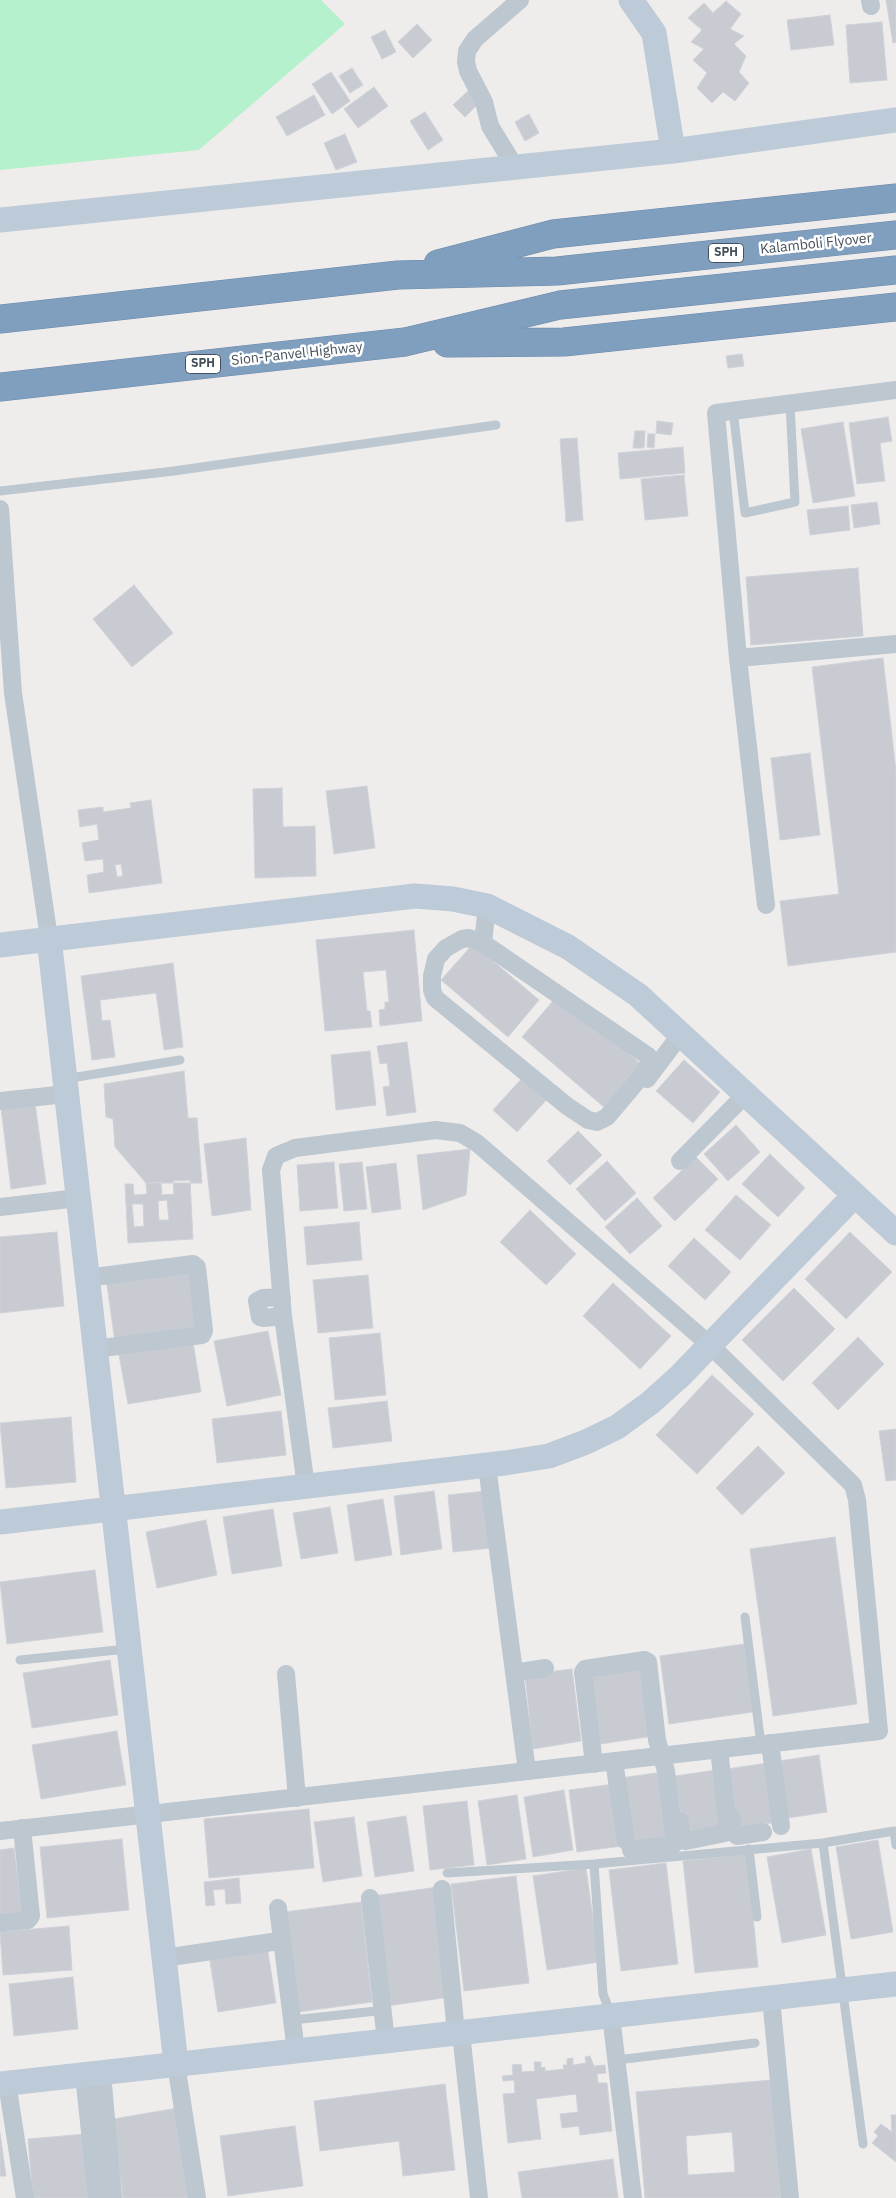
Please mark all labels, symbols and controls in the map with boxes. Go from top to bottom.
street label: Kalamboli Flyover [759,230,873,258]
road number: SPH [708,244,744,262]
street label: Sion-Panvel Highway [231,339,363,369]
road number: SPH [186,354,220,374]

